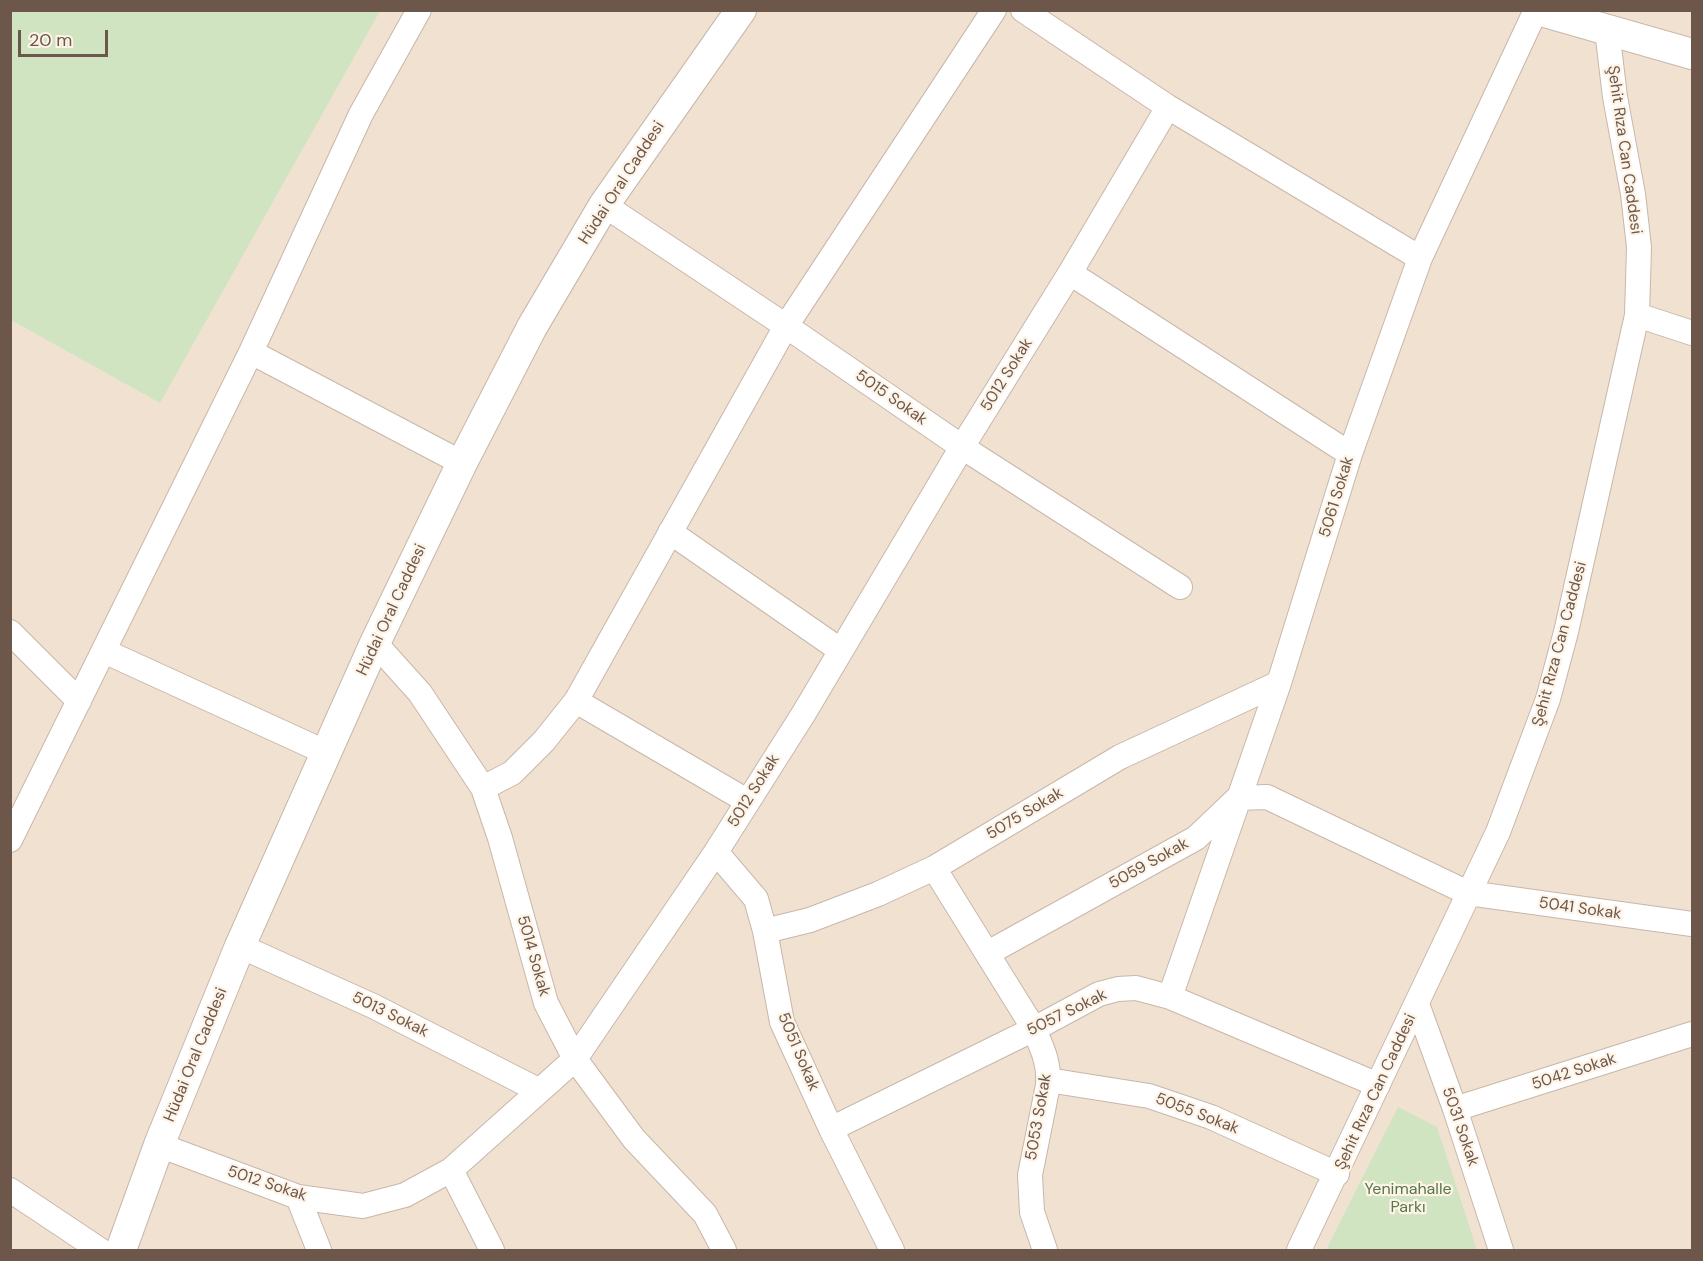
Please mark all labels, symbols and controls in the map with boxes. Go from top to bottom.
scale bar [21,18,111,56]
text: 20 m [29,28,72,52]
street label: Şehit Rıza Can Caddesi [1603,64,1645,236]
street label: Hüdai Oral Caddesi [575,118,669,248]
street label: 5012 Sokak [977,335,1037,415]
street label: 5015 Sokak [851,366,931,430]
street label: 5061 Sokak [1316,454,1358,540]
street label: Hüdai Oral Caddesi [353,541,431,679]
street label: Şehit Rıza Can Caddesi [1529,559,1591,729]
street label: 5012 Sokak [724,751,784,831]
street label: 5075 Sokak [983,784,1067,844]
street label: 5059 Sokak [1106,834,1192,894]
street label: 5041 Sokak [1537,894,1623,924]
street label: 5014 Sokak [512,913,554,999]
street label: Hüdai Oral Caddesi [160,985,232,1125]
street label: 5057 Sokak [1024,985,1110,1041]
street label: 5013 Sokak [349,988,431,1042]
street label: 5051 Sokak [773,1010,823,1094]
street label: Şehit Rıza Can Caddesi [1331,1011,1421,1173]
street label: 5042 Sokak [1529,1049,1619,1095]
street label: 5053 Sokak [1022,1072,1056,1162]
street label: 5031 Sokak [1437,1085,1483,1169]
street label: 5055 Sokak [1152,1089,1242,1139]
street label: 5012 Sokak [225,1162,309,1206]
park label: Yenimahalle Parkı [1364,1180,1452,1218]

